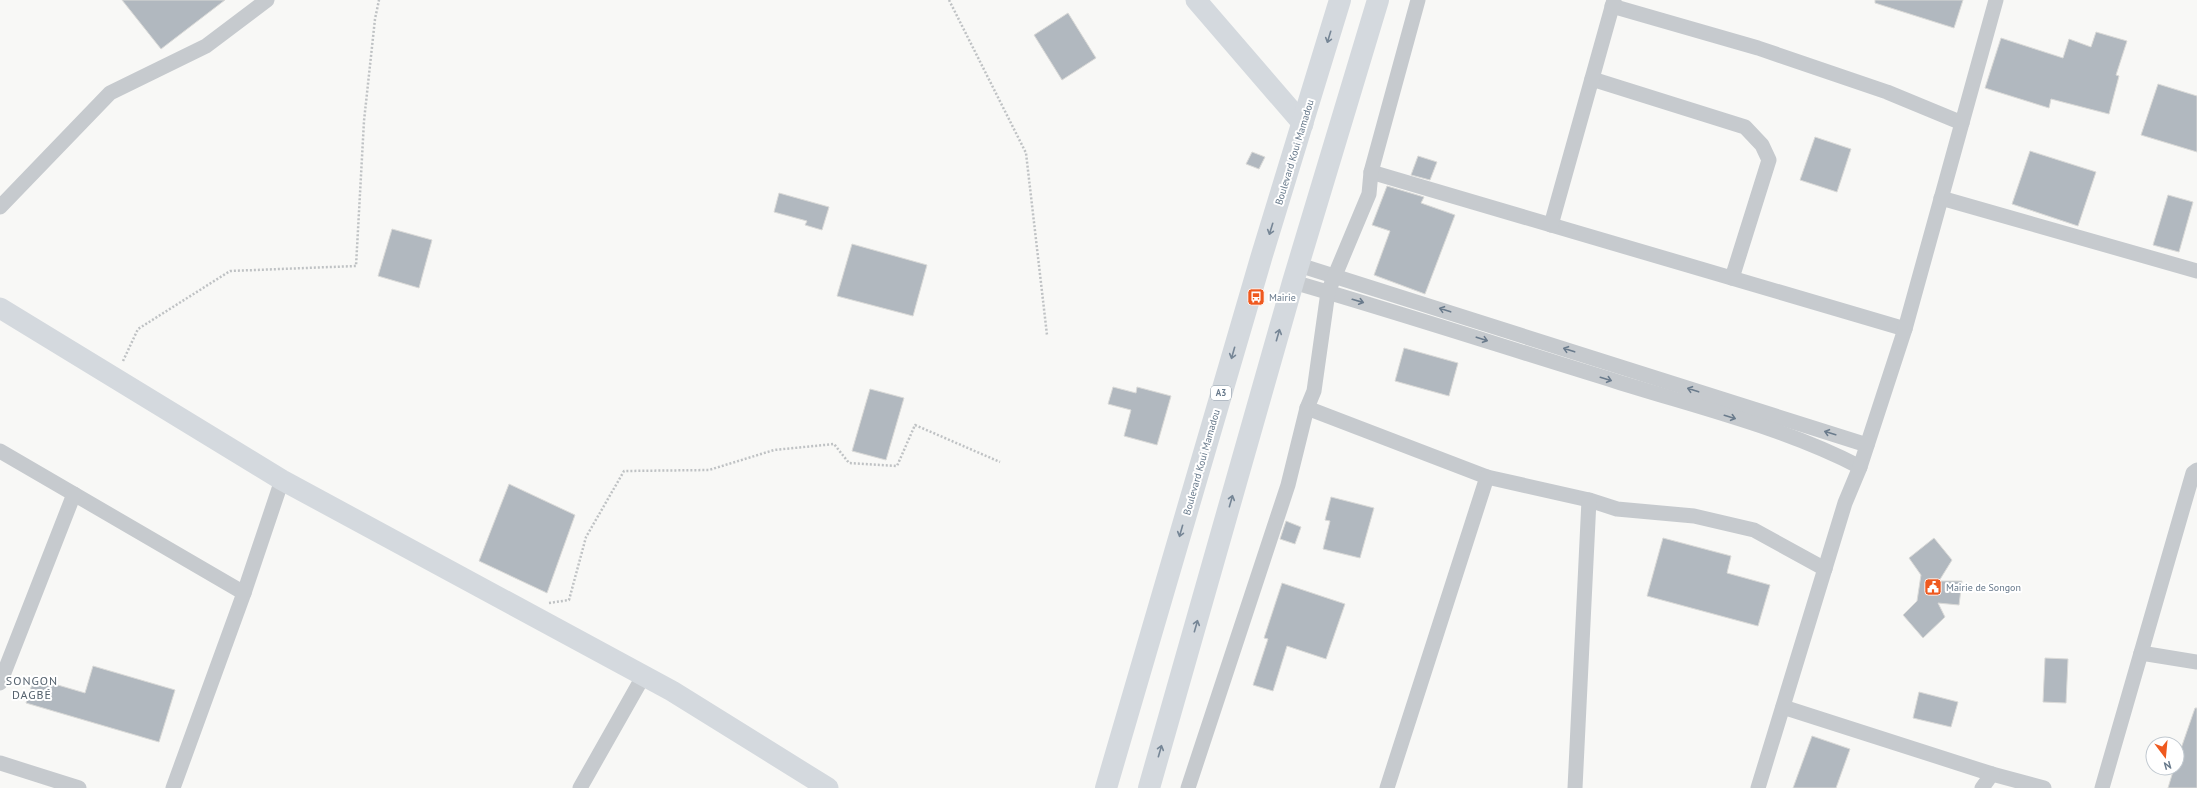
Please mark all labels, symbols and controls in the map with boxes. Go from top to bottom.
one-way arrow [1325,31,1332,44]
street label: Boulevard Koui Mamadou [1272,98,1317,206]
one-way arrow [1267,222,1274,235]
bus stop icon: Mairie [1246,287,1266,307]
place label: Mairie [1269,291,1296,304]
one-way arrow [1351,298,1364,305]
one-way arrow [1439,306,1452,313]
one-way arrow [1275,329,1283,342]
one-way arrow [1476,336,1488,344]
one-way arrow [1229,346,1236,359]
one-way arrow [1562,346,1575,353]
one-way arrow [1599,376,1612,383]
one-way arrow [1687,385,1699,393]
road number: A3 [1211,386,1231,400]
street label: Boulevard Koui Mamadou [1180,408,1223,517]
one-way arrow [1723,414,1736,421]
one-way arrow [1824,429,1837,436]
one-way arrow [1228,494,1235,507]
one-way arrow [1177,525,1184,538]
public building icon: Mairie de Songon [1923,577,1943,597]
place label: Mairie de Songon [1946,581,2021,594]
one-way arrow [1193,619,1200,632]
district label: SONGON DAGBÉ [6,673,58,702]
north arrow [2145,736,2185,776]
one-way arrow [1157,744,1164,757]
text: N [2162,758,2173,773]

